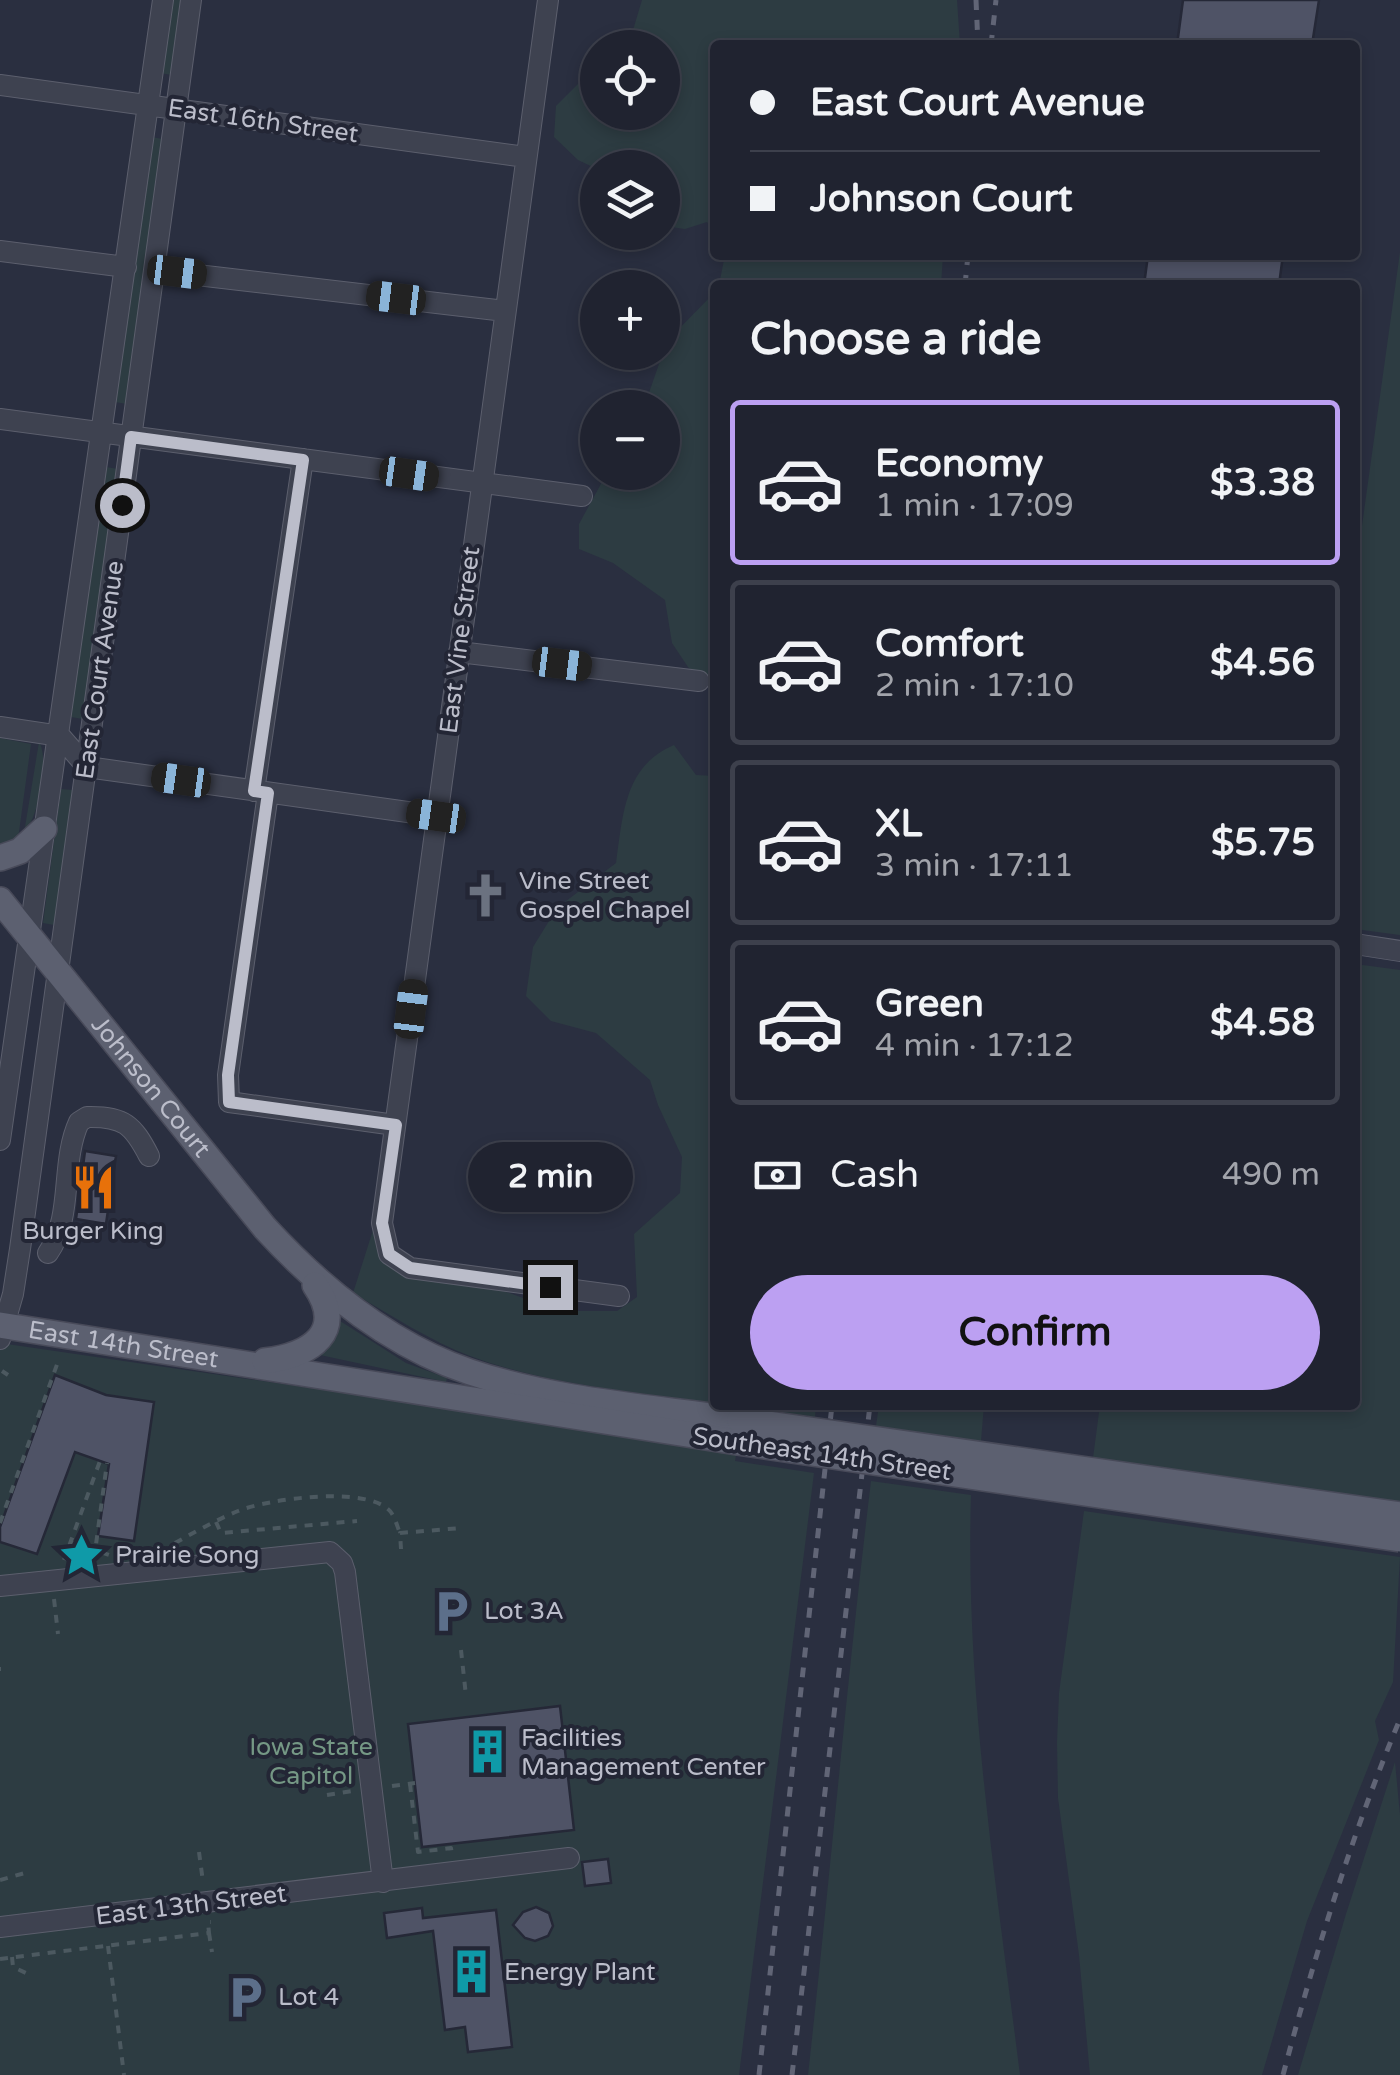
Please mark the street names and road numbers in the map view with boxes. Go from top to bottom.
street label: East 16th Street [166,93,361,149]
street label: East Vine Street [434,544,486,735]
street label: East Court Avenue [70,559,130,781]
street label: Johnson Court [85,1010,217,1164]
street label: East 14th Street [26,1315,221,1375]
street label: Southeast 14th Street [691,1421,954,1487]
street label: East 13th Street [94,1878,289,1932]

